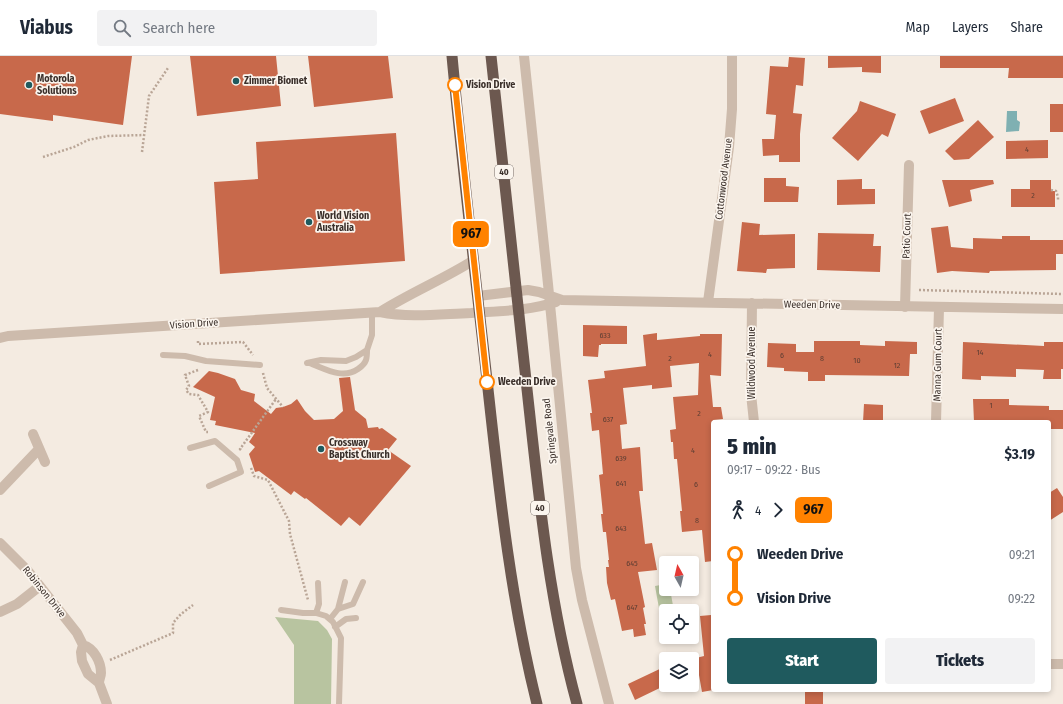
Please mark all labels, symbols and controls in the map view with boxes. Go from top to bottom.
search box [97,10,377,46]
text: Viabus [20,16,73,39]
icon: search [111,17,133,39]
text: Search here [143,19,215,37]
text: Map [906,19,930,36]
text: Layers [952,19,988,36]
text: Share [1010,19,1043,36]
place label: Motorola Solutions [37,73,77,97]
place label: Zimmer Biomet [244,75,308,87]
marker: Zimmer Biomet [231,76,241,86]
marker: Vision Drive [447,77,463,93]
place label: Vision Drive [465,79,515,91]
marker: Motorola Solutions [24,80,34,90]
street label: Cottonwood Avenue [713,138,735,220]
house number: 4 [1025,145,1029,154]
road number: 40 [495,165,513,179]
house number: 2 [1031,191,1035,200]
place label: World Vision Australia [316,210,369,234]
street label: Patio Court [900,213,914,259]
marker: World Vision Australia [304,217,314,227]
line badge: 967 [448,221,494,247]
text: 967 [461,225,481,242]
street label: Weeden Drive [784,299,840,311]
street label: Vision Drive [169,316,219,332]
street label: Wildwood Avenue [746,327,758,399]
street label: Manna Gum Court [931,328,945,402]
house number: 633 [599,331,611,340]
house number: 14 [977,348,984,357]
house number: 4 [708,350,712,359]
house number: 6 [780,351,784,360]
house number: 2 [668,354,672,363]
house number: 8 [820,354,824,363]
house number: 10 [853,356,861,365]
house number: 12 [894,361,901,370]
marker: Weeden Drive [479,374,495,390]
place label: Weeden Drive [498,376,556,388]
street label: Springvale Road [541,398,559,464]
house number: 1 [989,401,993,410]
house number: 2 [697,409,701,418]
house number: 637 [603,415,614,424]
text: 5 min [727,433,776,460]
place label: Crossway Baptist Church [329,437,390,461]
marker: Crossway Baptist Church [316,444,326,454]
text: $3.19 [1004,445,1035,463]
house number: 4 [691,446,695,455]
house number: 639 [615,454,627,463]
text: 09:17 – 09:22 · Bus [727,462,820,477]
house number: 641 [616,479,626,488]
house number: 6 [694,480,698,489]
icon: walk [727,499,749,521]
icon: forward [767,499,789,521]
road number: 40 [531,501,549,515]
text: 967 [803,501,824,518]
text: 4 [755,503,761,518]
house number: 8 [695,516,699,525]
house number: 643 [615,524,627,533]
text: Weeden Drive [757,545,843,563]
text: 09:21 [1009,547,1035,562]
north arrow [659,556,699,596]
map controls [659,556,699,692]
house number: 645 [626,559,638,568]
street label: Robinson Drive [20,564,68,620]
text: Vision Drive [757,589,831,607]
text: 09:22 [1008,591,1035,606]
house number: 647 [627,603,638,612]
button: locate [659,604,699,644]
button: Start [727,638,877,684]
button: Tickets [885,638,1035,684]
button: layers [659,652,699,692]

